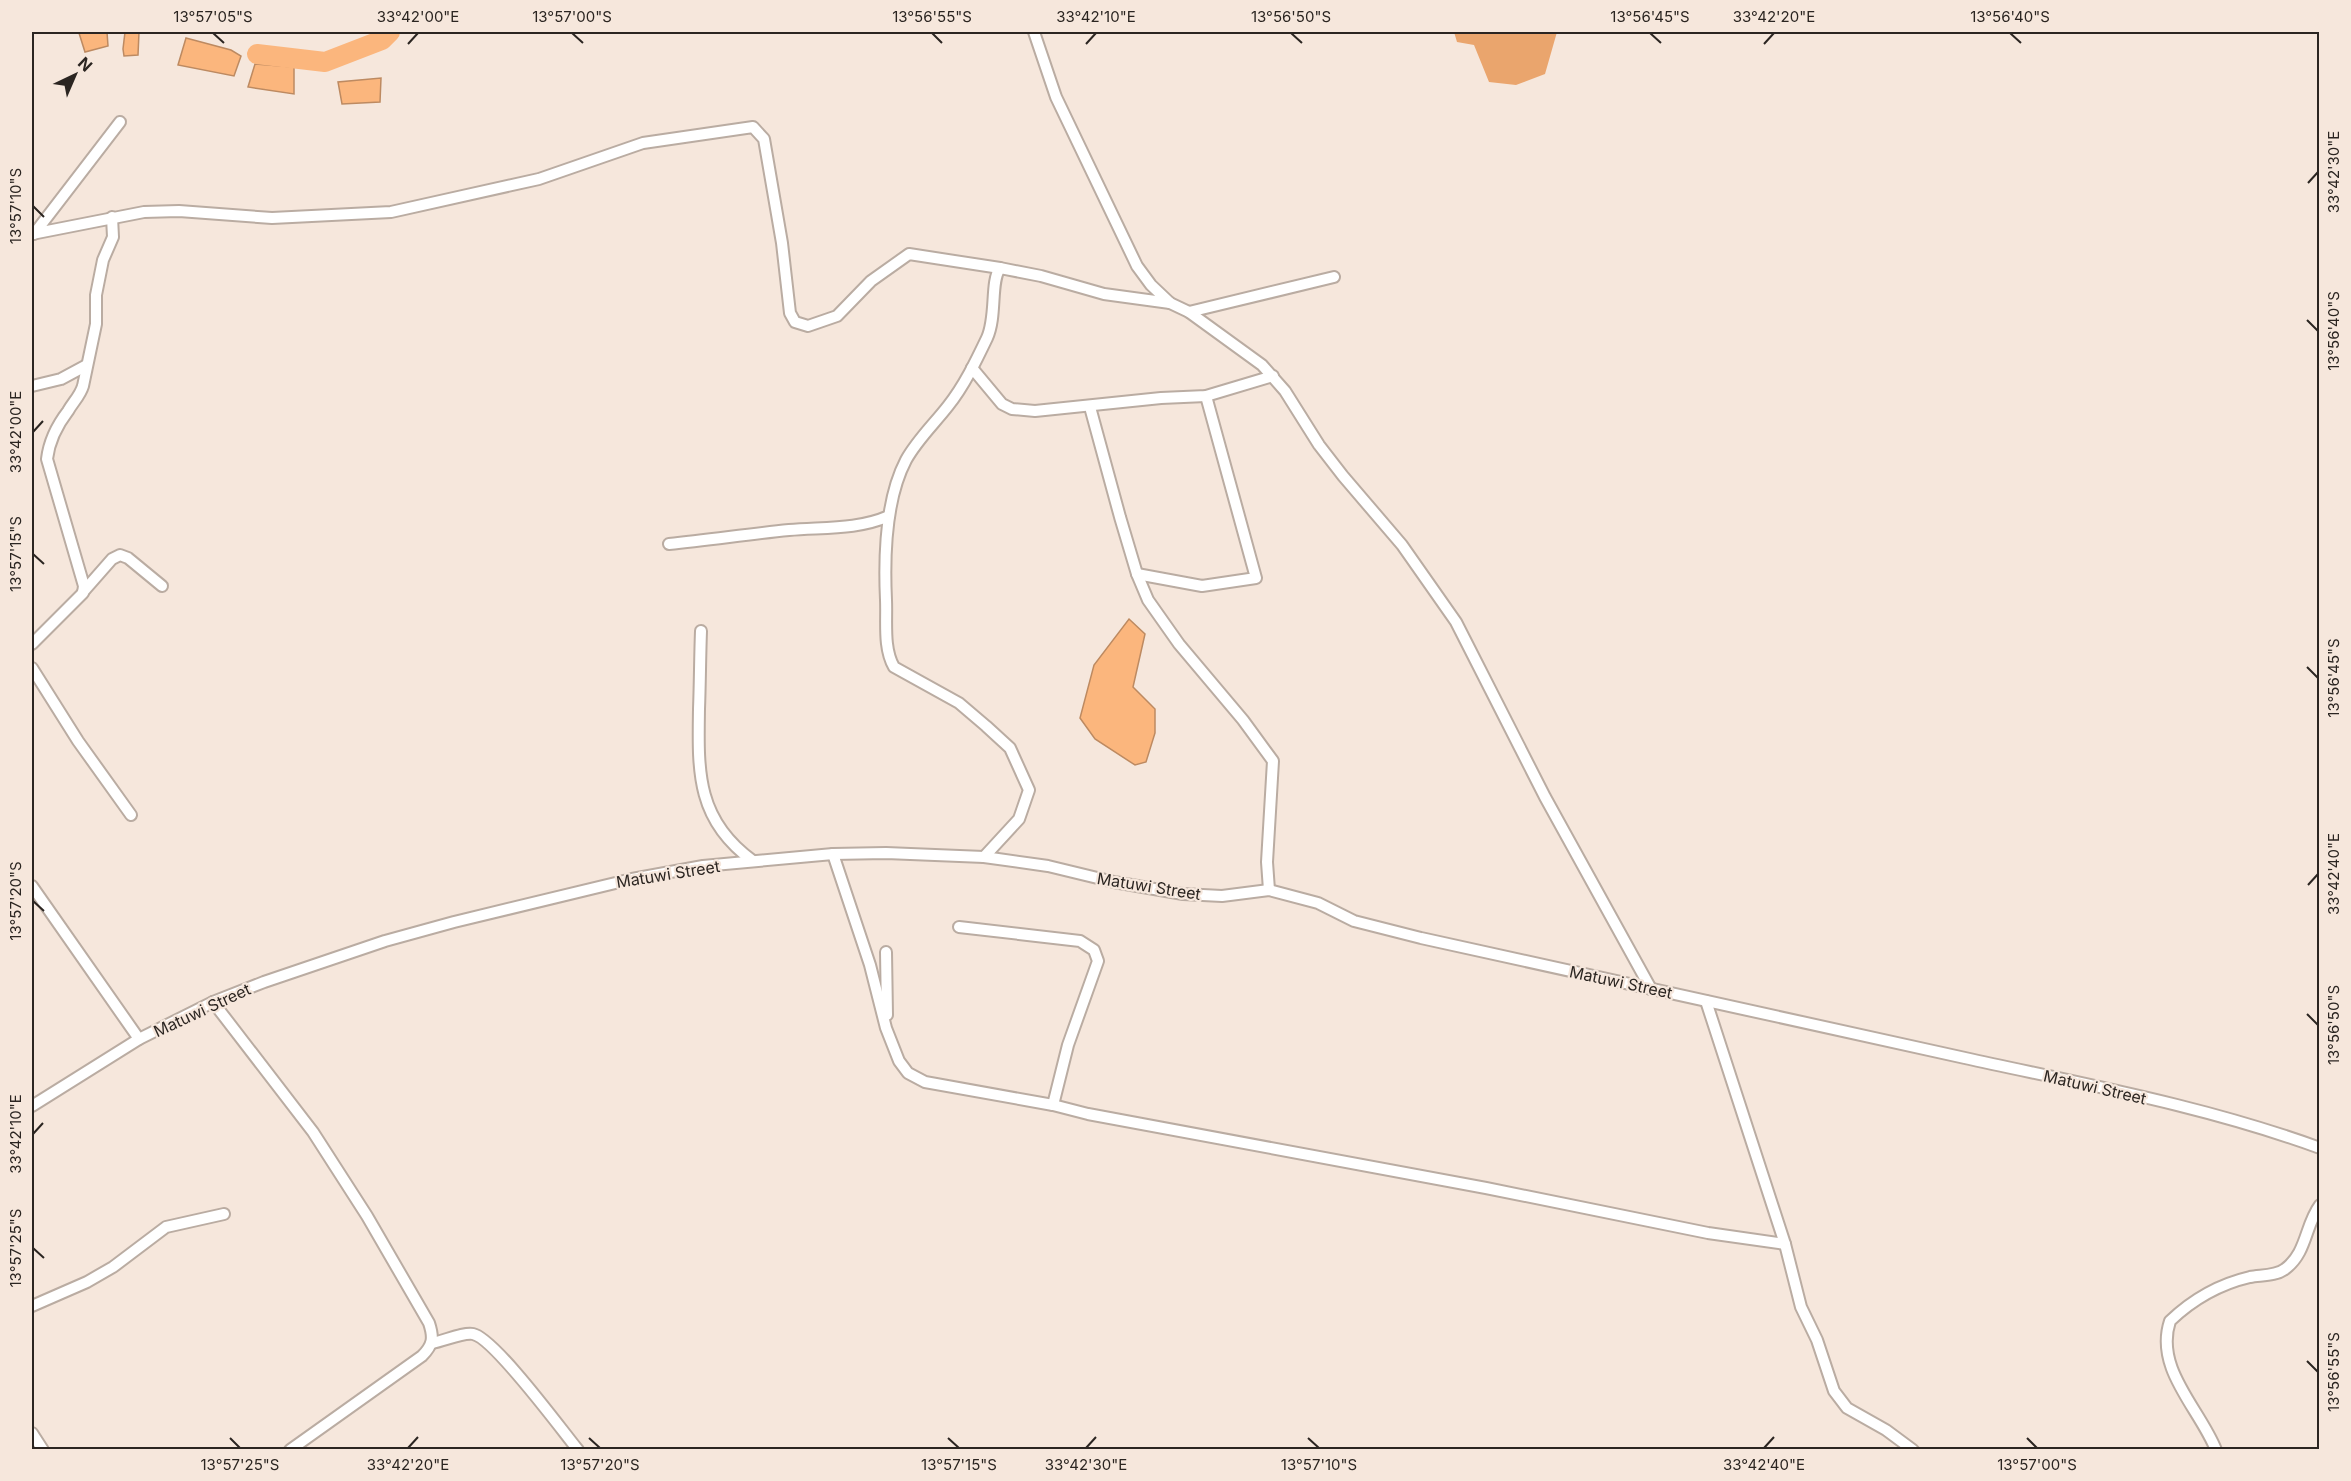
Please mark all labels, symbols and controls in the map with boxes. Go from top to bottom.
text: 13°57'05"S [173,7,253,26]
text: 33°42'00"E [377,7,459,26]
text: 13°57'00"S [532,7,612,26]
text: 13°56'55"S [892,7,972,26]
text: 33°42'10"E [1056,7,1136,26]
text: 13°56'50"S [1251,7,1331,26]
text: 13°56'45"S [1610,7,1690,26]
text: 33°42'20"E [1733,7,1815,26]
text: 13°56'40"S [1970,7,2050,26]
north arrow [45,45,105,105]
text: N [74,53,97,76]
text: 33°42'30"E [2324,131,2343,213]
text: 13°57'10"S [6,168,25,244]
text: 13°56'40"S [2324,291,2343,371]
text: 33°42'00"E [6,391,25,473]
text: 13°57'15"S [6,516,25,592]
text: 13°56'45"S [2324,638,2343,718]
text: 33°42'40"E [2324,833,2343,915]
street label: Matuwi Street [615,856,721,892]
text: 13°57'20"S [6,861,25,941]
street label: Matuwi Street [1096,868,1202,904]
street label: Matuwi Street [1568,961,1674,1003]
street label: Matuwi Street [150,979,254,1041]
text: 13°56'50"S [2324,985,2343,1065]
street label: Matuwi Street [2042,1065,2148,1109]
text: 33°42'10"E [6,1094,25,1174]
text: 13°57'25"S [6,1209,25,1287]
text: 13°56'55"S [2324,1332,2343,1412]
text: 13°57'25"S [201,1455,279,1474]
text: 33°42'20"E [367,1455,449,1474]
text: 13°57'20"S [560,1455,640,1474]
text: 13°57'15"S [921,1455,997,1474]
text: 33°42'30"E [1045,1455,1127,1474]
text: 13°57'10"S [1281,1455,1357,1474]
text: 33°42'40"E [1723,1455,1805,1474]
text: 13°57'00"S [1997,1455,2077,1474]

